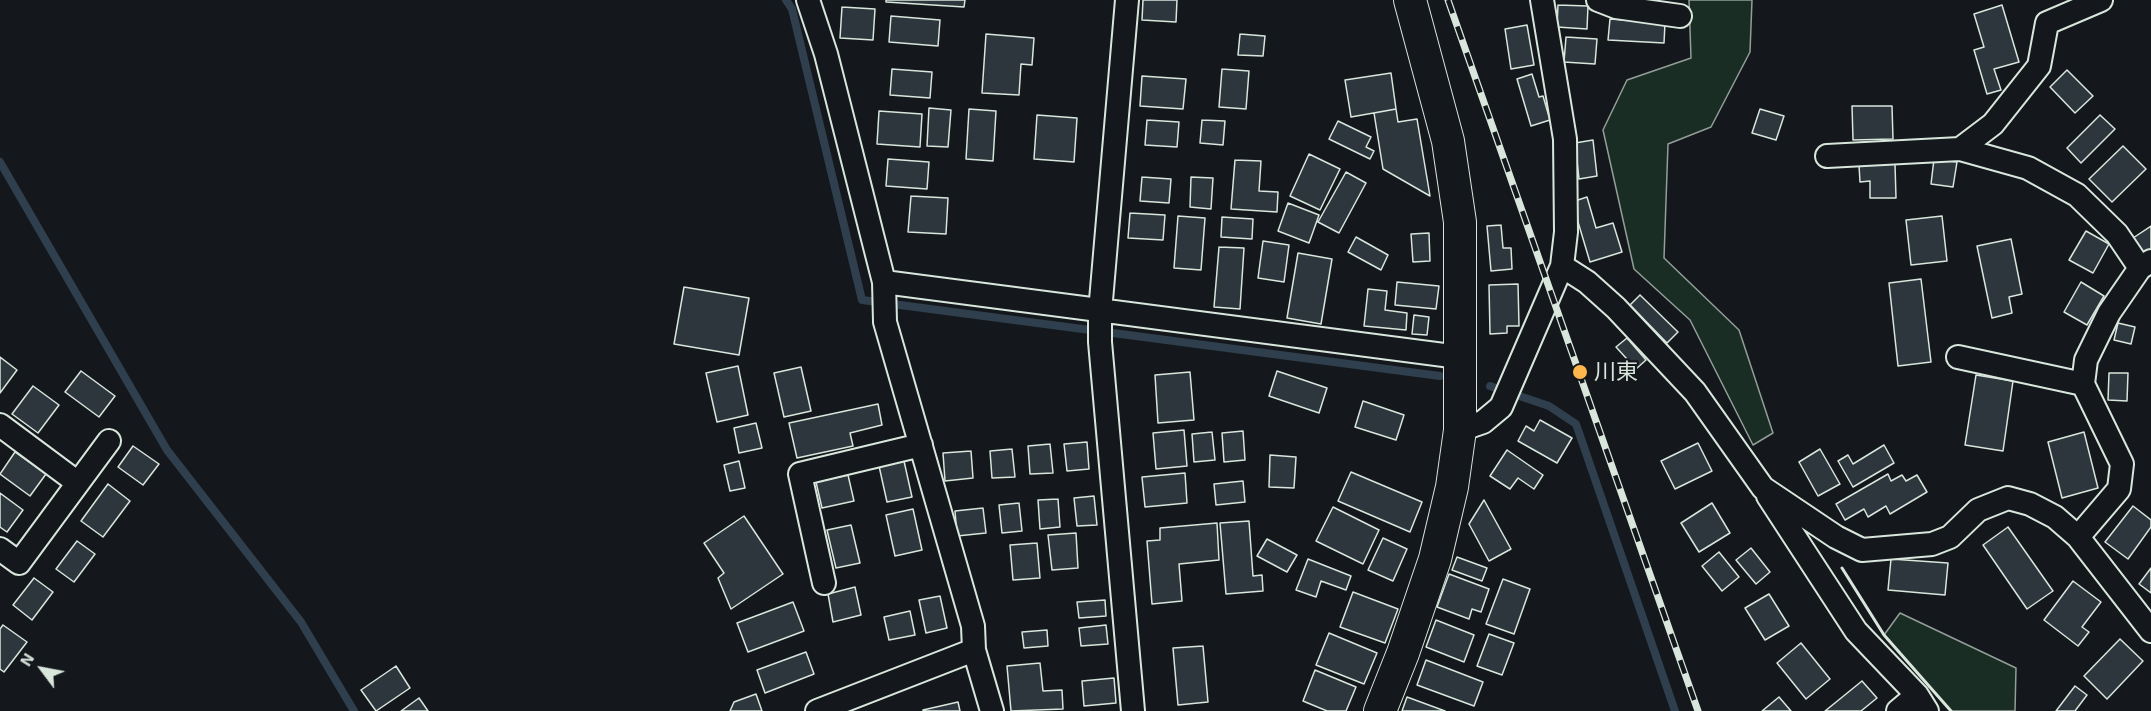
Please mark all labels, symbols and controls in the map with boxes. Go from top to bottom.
place label: 川東 [1594,359,1638,385]
marker: 川東 [1571,363,1589,381]
north arrow [12,639,72,699]
text: N [15,649,37,669]

